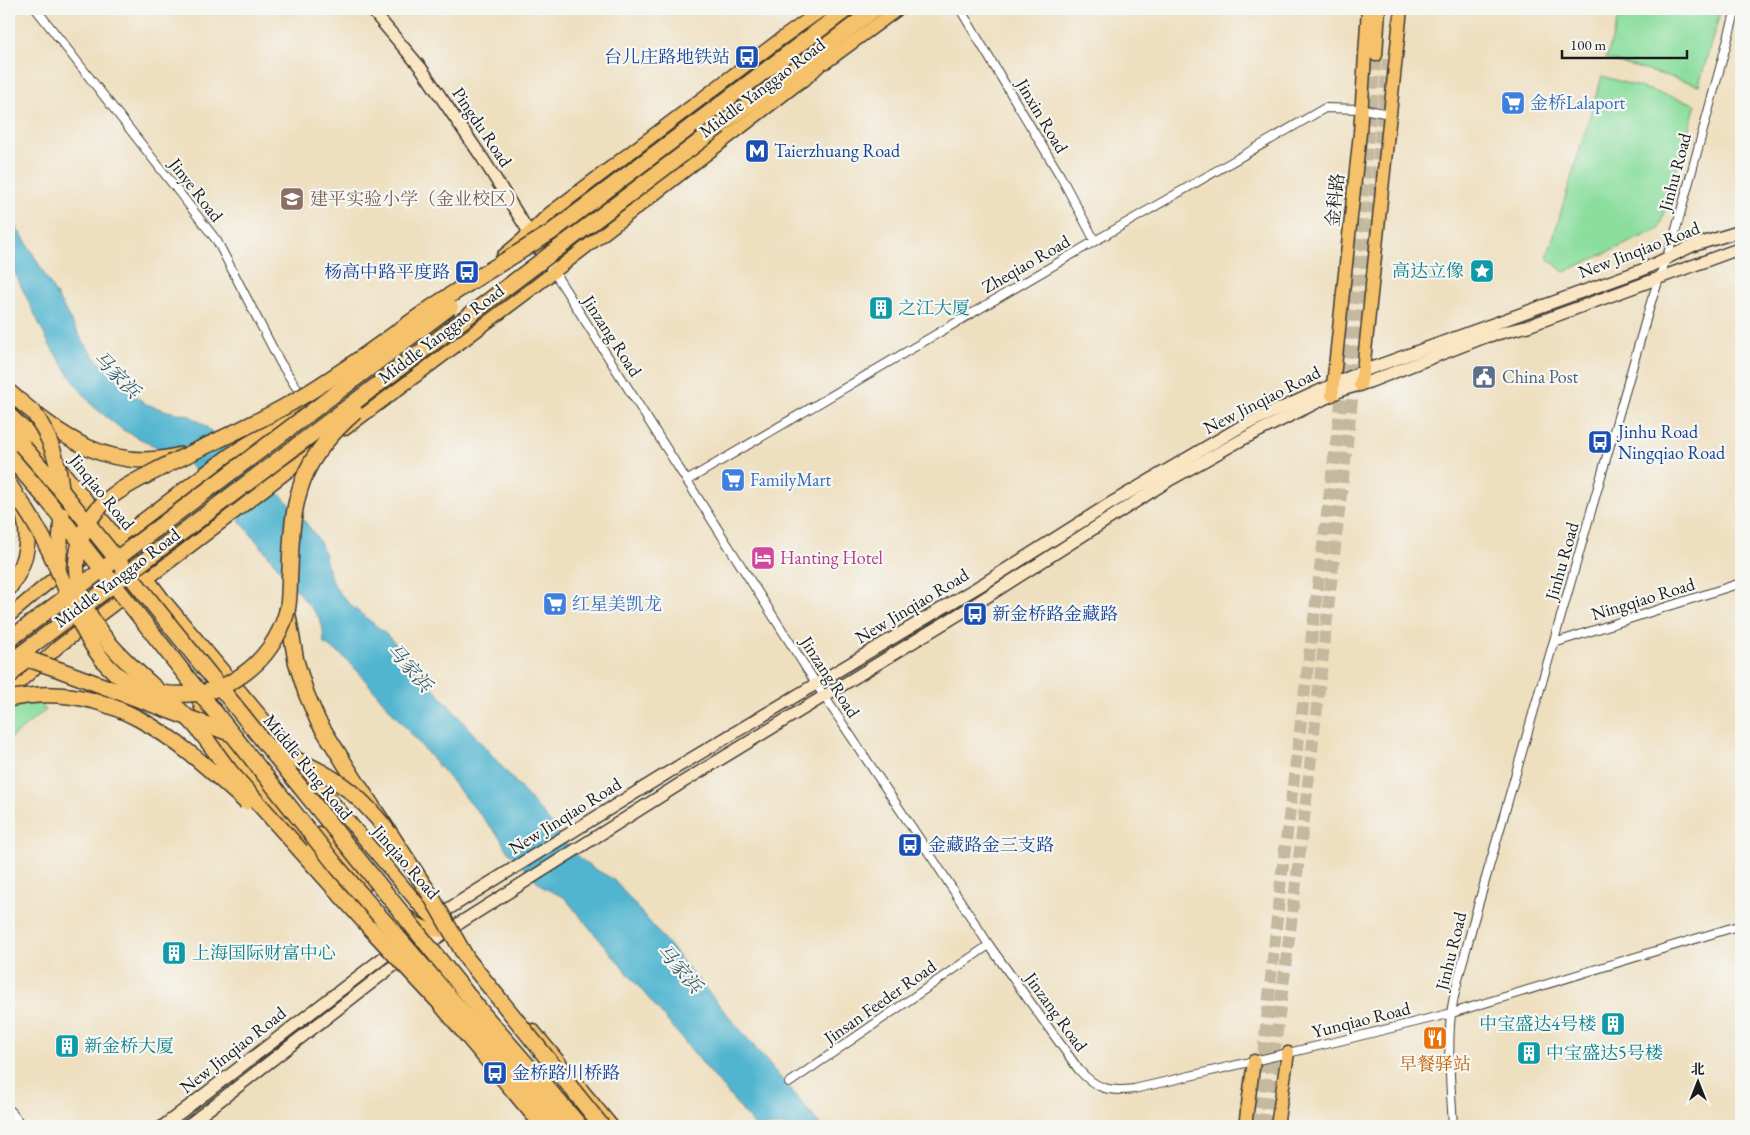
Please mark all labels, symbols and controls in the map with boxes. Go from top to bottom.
scale bar [1562,28,1688,60]
street label: Middle Yanggao Road [694,32,830,143]
text: 100 m [1570,35,1607,54]
bus stop icon: 台儿庄路地铁站 [734,44,760,70]
place label: 台儿庄路地铁站 [604,45,730,68]
street label: Jinxin Road [1010,73,1074,158]
street label: Pingdu Road [447,82,518,172]
supermarket icon: 金桥Lalaport [1500,90,1526,116]
place label: 金桥Lalaport [1530,91,1625,114]
street label: Jinhu Road [1653,129,1696,215]
metro station icon: Taierzhuang Road [744,138,770,164]
place label: Taierzhuang Road [774,139,901,162]
street label: Jinye Road [163,151,229,227]
street label: 金科路 [1320,172,1349,228]
school or university icon: 建平实验小学（金业校区） [279,186,305,212]
place label: 建平实验小学（金业校区） [310,187,526,210]
street label: New Jinqiao Road [1575,215,1704,283]
street label: Zheqiao Road [978,229,1075,298]
place icon: 高达立像 [1469,258,1495,284]
bus stop icon: 杨高中路平度路 [454,259,480,285]
place label: 高达立像 [1392,259,1464,282]
place label: 杨高中路平度路 [324,260,450,283]
street label: Middle Yanggao Road [373,278,509,389]
street label: Jinzang Road [576,289,648,382]
building icon: 之江大厦 [868,295,894,321]
place label: 之江大厦 [898,296,970,319]
water label: 马家浜 [88,345,147,405]
street label: New Jinqiao Road [1199,360,1325,439]
public building icon: China Post [1471,364,1497,390]
place label: China Post [1502,365,1579,388]
place label: Jinhu Road Ningqiao Road [1616,420,1726,464]
bus stop icon: Jinhu Road Ningqiao Road [1587,429,1613,455]
street label: Jinqiao Road [63,447,141,535]
supermarket icon: FamilyMart [720,467,746,493]
place label: FamilyMart [750,468,832,491]
street label: Jinhu Road [1539,518,1584,604]
street label: Middle Yanggao Road [49,522,185,633]
hotel icon: Hanting Hotel [750,545,776,571]
place label: Hanting Hotel [780,546,883,569]
street label: New Jinqiao Road [851,562,973,648]
street label: Ningqiao Road [1588,572,1698,625]
supermarket icon: 红星美凯龙 [542,591,568,617]
place label: 红星美凯龙 [572,592,662,615]
bus stop icon: 新金桥路金藏路 [962,601,988,627]
place label: 新金桥路金藏路 [992,602,1118,625]
street label: Jinzang Road [794,630,866,723]
water label: 马家浜 [381,638,439,699]
street label: Middle Ring Road [259,709,359,825]
street label: New Jinqiao Road [504,771,626,859]
street label: Jinqiao Road [366,818,446,904]
bus stop icon: 金藏路金三支路 [897,832,923,858]
place label: 金藏路金三支路 [928,833,1054,856]
street label: Jinhu Road [1429,908,1472,994]
water label: 马家浜 [651,939,709,1000]
building icon: 上海国际财富中心 [161,940,187,966]
place label: 上海国际财富中心 [192,941,336,964]
street label: Jinsan Feeder Road [817,954,941,1050]
street label: Jinzang Road [1019,966,1093,1057]
street label: Yunqiao Road [1309,996,1413,1043]
street label: New Jinqiao Road [175,1000,291,1098]
building icon: 中宝盛达4号楼 [1600,1011,1626,1037]
place label: 中宝盛达4号楼 [1479,1012,1596,1035]
restaurant icon: 早餐驿站 [1422,1025,1448,1051]
building icon: 新金桥大厦 [54,1033,80,1059]
place label: 新金桥大厦 [84,1034,174,1057]
building icon: 中宝盛达5号楼 [1516,1040,1542,1066]
place label: 中宝盛达5号楼 [1546,1041,1663,1064]
place label: 早餐驿站 [1399,1052,1471,1075]
north arrow [1672,1058,1722,1108]
bus stop icon: 金桥路川桥路 [482,1060,508,1086]
text: 北 [1691,1060,1705,1078]
place label: 金桥路川桥路 [512,1061,620,1084]

